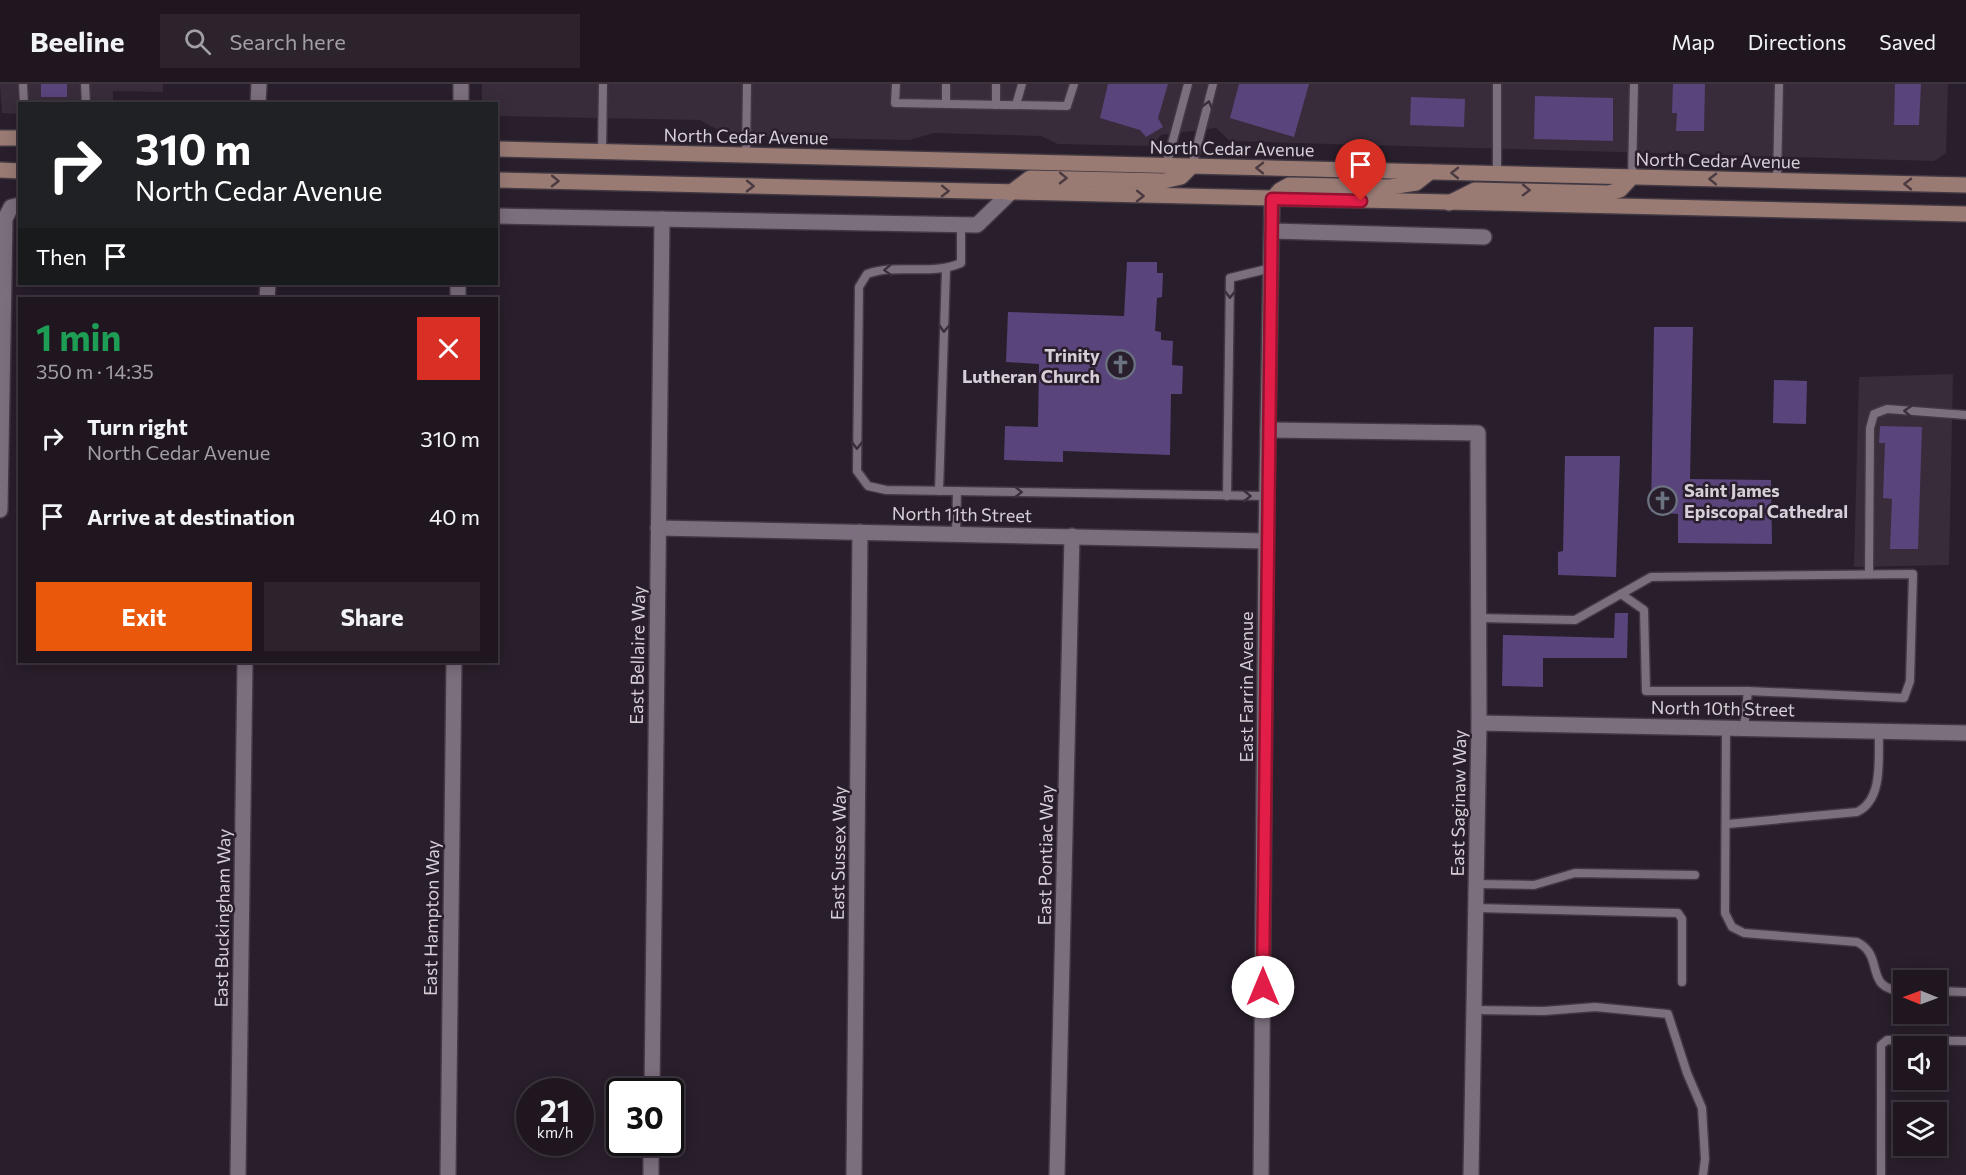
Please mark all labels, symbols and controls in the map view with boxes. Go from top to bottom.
search box [160,14,580,68]
text: Beeline [30,24,124,58]
icon: search [181,25,214,58]
text: Search here [229,28,346,55]
text: Map [1672,29,1715,54]
text: Directions [1748,29,1846,54]
text: Saved [1879,29,1936,54]
one-way arrow [1200,100,1213,110]
text: 310 m [135,122,251,174]
street label: North Cedar Avenue [663,124,829,148]
icon: right [36,126,114,204]
street label: North Cedar Avenue [1149,136,1315,160]
pin [1335,139,1386,201]
icon: arrive [1344,148,1377,181]
street label: North Cedar Avenue [1635,148,1801,172]
one-way arrow [1255,162,1264,174]
one-way arrow [1450,166,1459,179]
one-way arrow [1059,172,1068,185]
one-way arrow [1708,173,1717,185]
text: North Cedar Avenue [135,174,382,207]
one-way arrow [550,175,559,188]
one-way arrow [1903,177,1912,190]
one-way arrow [745,180,754,193]
one-way arrow [1521,183,1530,196]
one-way arrow [940,185,949,198]
one-way arrow [1135,190,1144,202]
icon: arrive [99,240,132,273]
text: Then [36,243,87,270]
one-way arrow [883,263,892,276]
one-way arrow [1224,290,1236,299]
text: 1 min [36,314,121,358]
button: close [417,317,480,380]
one-way arrow [938,323,951,332]
place label: Trinity Lutheran Church [962,344,1100,387]
church icon: Trinity Lutheran Church [1105,349,1137,381]
text: 350 m · 14:35 [36,359,154,383]
one-way arrow [1903,405,1912,418]
text: Turn right [87,413,188,440]
icon: right [36,422,69,455]
text: 310 m [420,425,480,452]
text: North Cedar Avenue [87,440,270,464]
one-way arrow [851,440,863,449]
place label: Saint James Episcopal Cathedral [1684,479,1848,522]
church icon: Saint James Episcopal Cathedral [1647,484,1679,516]
one-way arrow [1013,486,1022,498]
one-way arrow [1242,490,1251,502]
icon: arrive [36,500,69,533]
street label: North 11th Street [892,502,1032,526]
text: Arrive at destination [87,503,295,530]
text: 40 m [429,503,480,530]
button: Exit [36,582,252,651]
button: Share [264,582,480,651]
street label: East Bellaire Way [625,585,649,725]
street label: East Farrin Avenue [1235,611,1257,763]
street label: North 10th Street [1651,696,1795,720]
street label: East Saginaw Way [1446,729,1470,877]
street label: East Pontiac Way [1033,784,1057,926]
street label: East Sussex Way [826,786,850,920]
street label: East Buckingham Way [209,828,235,1008]
street label: East Hampton Way [419,840,443,996]
position arrow [1231,955,1295,1019]
north arrow [1893,970,1947,1024]
map controls [1893,970,1947,1156]
button: sound [1893,1036,1947,1090]
speed limit sign: 30 [606,1078,684,1156]
text: 21 [540,1091,570,1128]
button: layers [1893,1102,1947,1156]
text: km/h [537,1123,573,1141]

